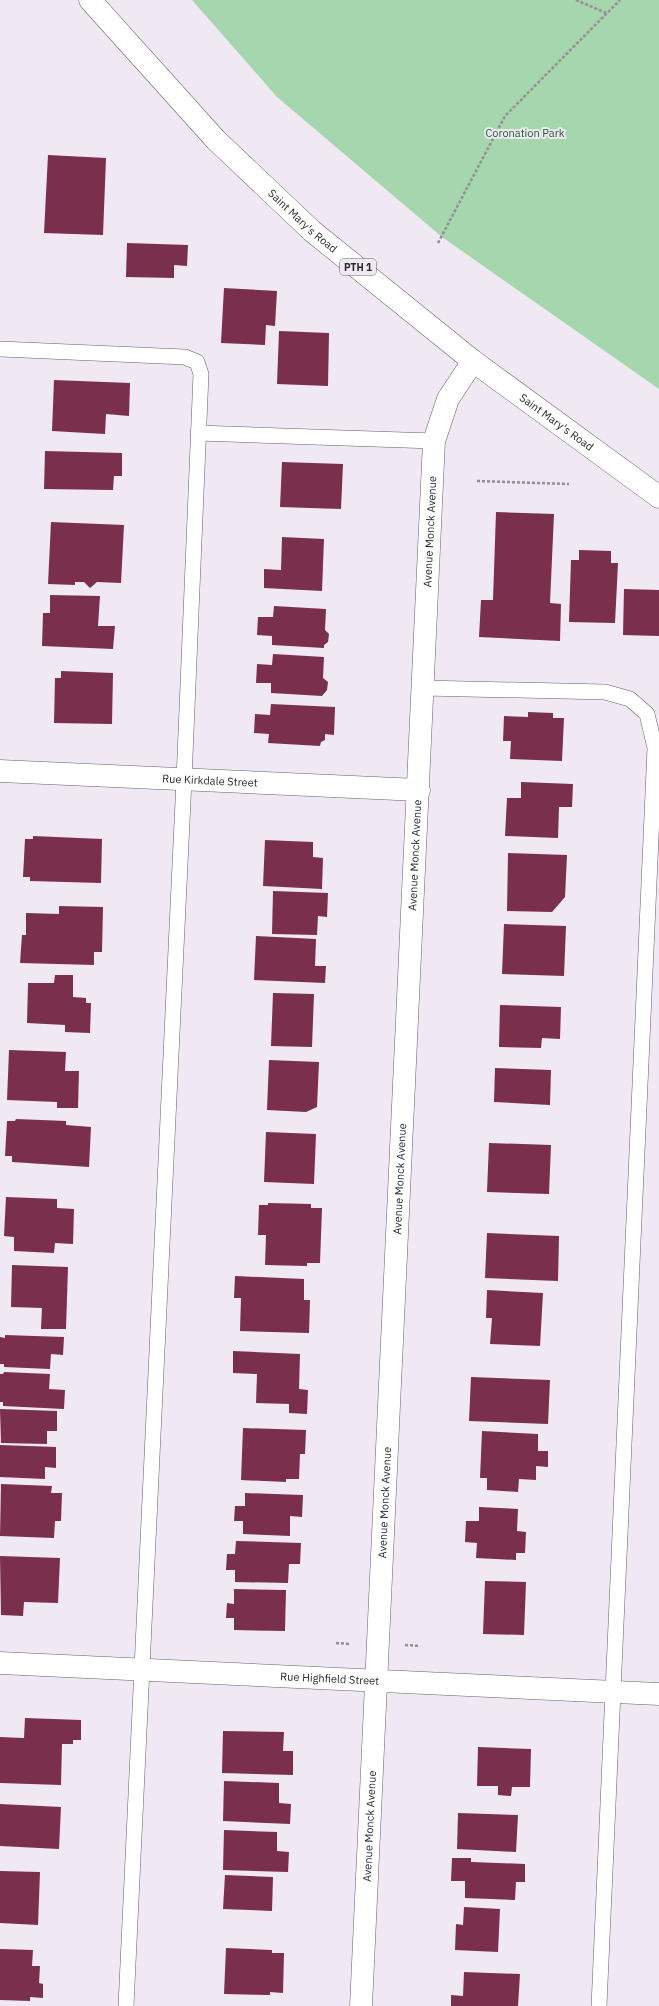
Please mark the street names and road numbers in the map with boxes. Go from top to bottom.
street label: Saint Mary's Road [265,186,340,256]
road number: PTH 1 [340,259,376,275]
street label: Saint Mary's Road [517,390,596,454]
street label: Avenue Monck Avenue [420,476,439,588]
street label: Rue Kirkdale Street [162,771,258,790]
street label: Avenue Monck Avenue [405,799,424,911]
street label: Avenue Monck Avenue [390,1123,409,1235]
street label: Avenue Monck Avenue [375,1447,394,1559]
street label: Rue Highfield Street [280,1669,380,1688]
street label: Avenue Monck Avenue [360,1770,379,1882]

